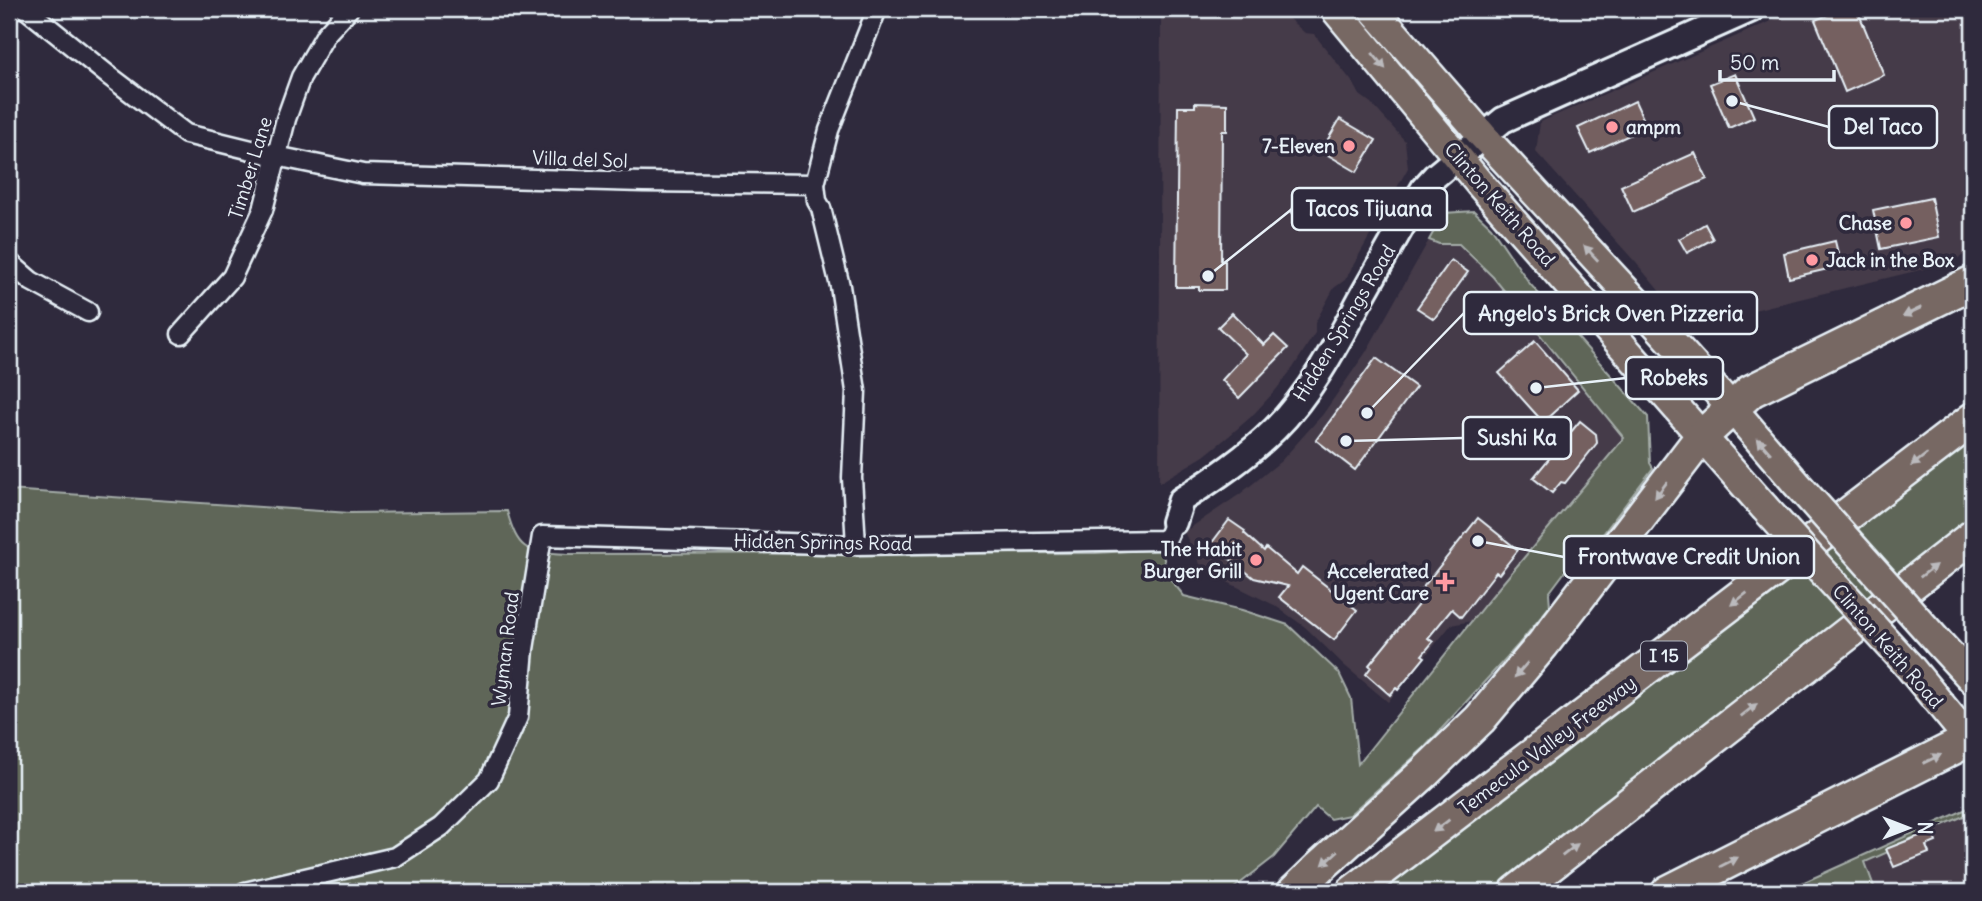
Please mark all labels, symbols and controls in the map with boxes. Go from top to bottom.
scale bar [1720,38,1833,82]
text: 50 m [1730,49,1779,76]
one-way arrow [1372,51,1387,69]
callout: Del Taco [1829,106,1937,148]
text: Del Taco [1843,113,1923,140]
street label: Timber Lane [223,114,277,222]
place label: ampm [1626,115,1681,139]
marker: ampm [1604,119,1620,135]
place label: 7-Eleven [1262,134,1335,158]
street label: Clinton Keith Road [1440,137,1560,271]
marker: 7-Eleven [1341,138,1357,154]
street label: Villa del Sol [532,145,628,173]
callout: Tacos Tijuana [1292,188,1447,230]
text: Tacos Tijuana [1305,195,1433,222]
place label: Chase [1839,211,1892,235]
marker: Chase [1898,215,1914,231]
street label: Hidden Springs Road [1288,240,1400,406]
one-way arrow [1584,245,1600,262]
place label: Jack in the Box [1826,248,1955,272]
marker: Jack in the Box [1804,252,1820,268]
callout: Angelo's Brick Oven Pizzeria [1464,292,1757,334]
text: Angelo's Brick Oven Pizzeria [1478,300,1744,327]
one-way arrow [1902,306,1922,317]
callout: Robeks [1626,357,1723,399]
text: Robeks [1640,364,1709,391]
callout: Sushi Ka [1463,417,1571,459]
text: Sushi Ka [1477,424,1557,451]
one-way arrow [1757,437,1772,454]
one-way arrow [1910,453,1928,467]
one-way arrow [1654,481,1668,499]
street label: Hidden Springs Road [733,528,913,556]
callout: Frontwave Credit Union [1564,536,1814,578]
place label: The Habit Burger Grill [1144,537,1243,583]
text: Frontwave Credit Union [1578,543,1800,570]
marker: The Habit Burger Grill [1248,552,1264,568]
place label: Accelerated Ugent Care [1327,559,1429,605]
one-way arrow [1919,563,1937,578]
marker: Accelerated Ugent Care [1435,572,1455,592]
street label: Clinton Keith Road [1828,579,1948,713]
street label: Wyman Road [486,590,524,708]
one-way arrow [1730,591,1748,606]
road number: I 15 [1641,642,1687,670]
one-way arrow [1514,661,1529,678]
street label: Temecula Valley Freeway [1453,670,1641,820]
one-way arrow [1739,702,1757,717]
one-way arrow [1922,754,1942,765]
north arrow [1874,792,1944,862]
one-way arrow [1432,818,1450,832]
text: N [1913,821,1937,835]
one-way arrow [1560,843,1578,858]
one-way arrow [1322,849,1339,865]
one-way arrow [1719,856,1739,867]

